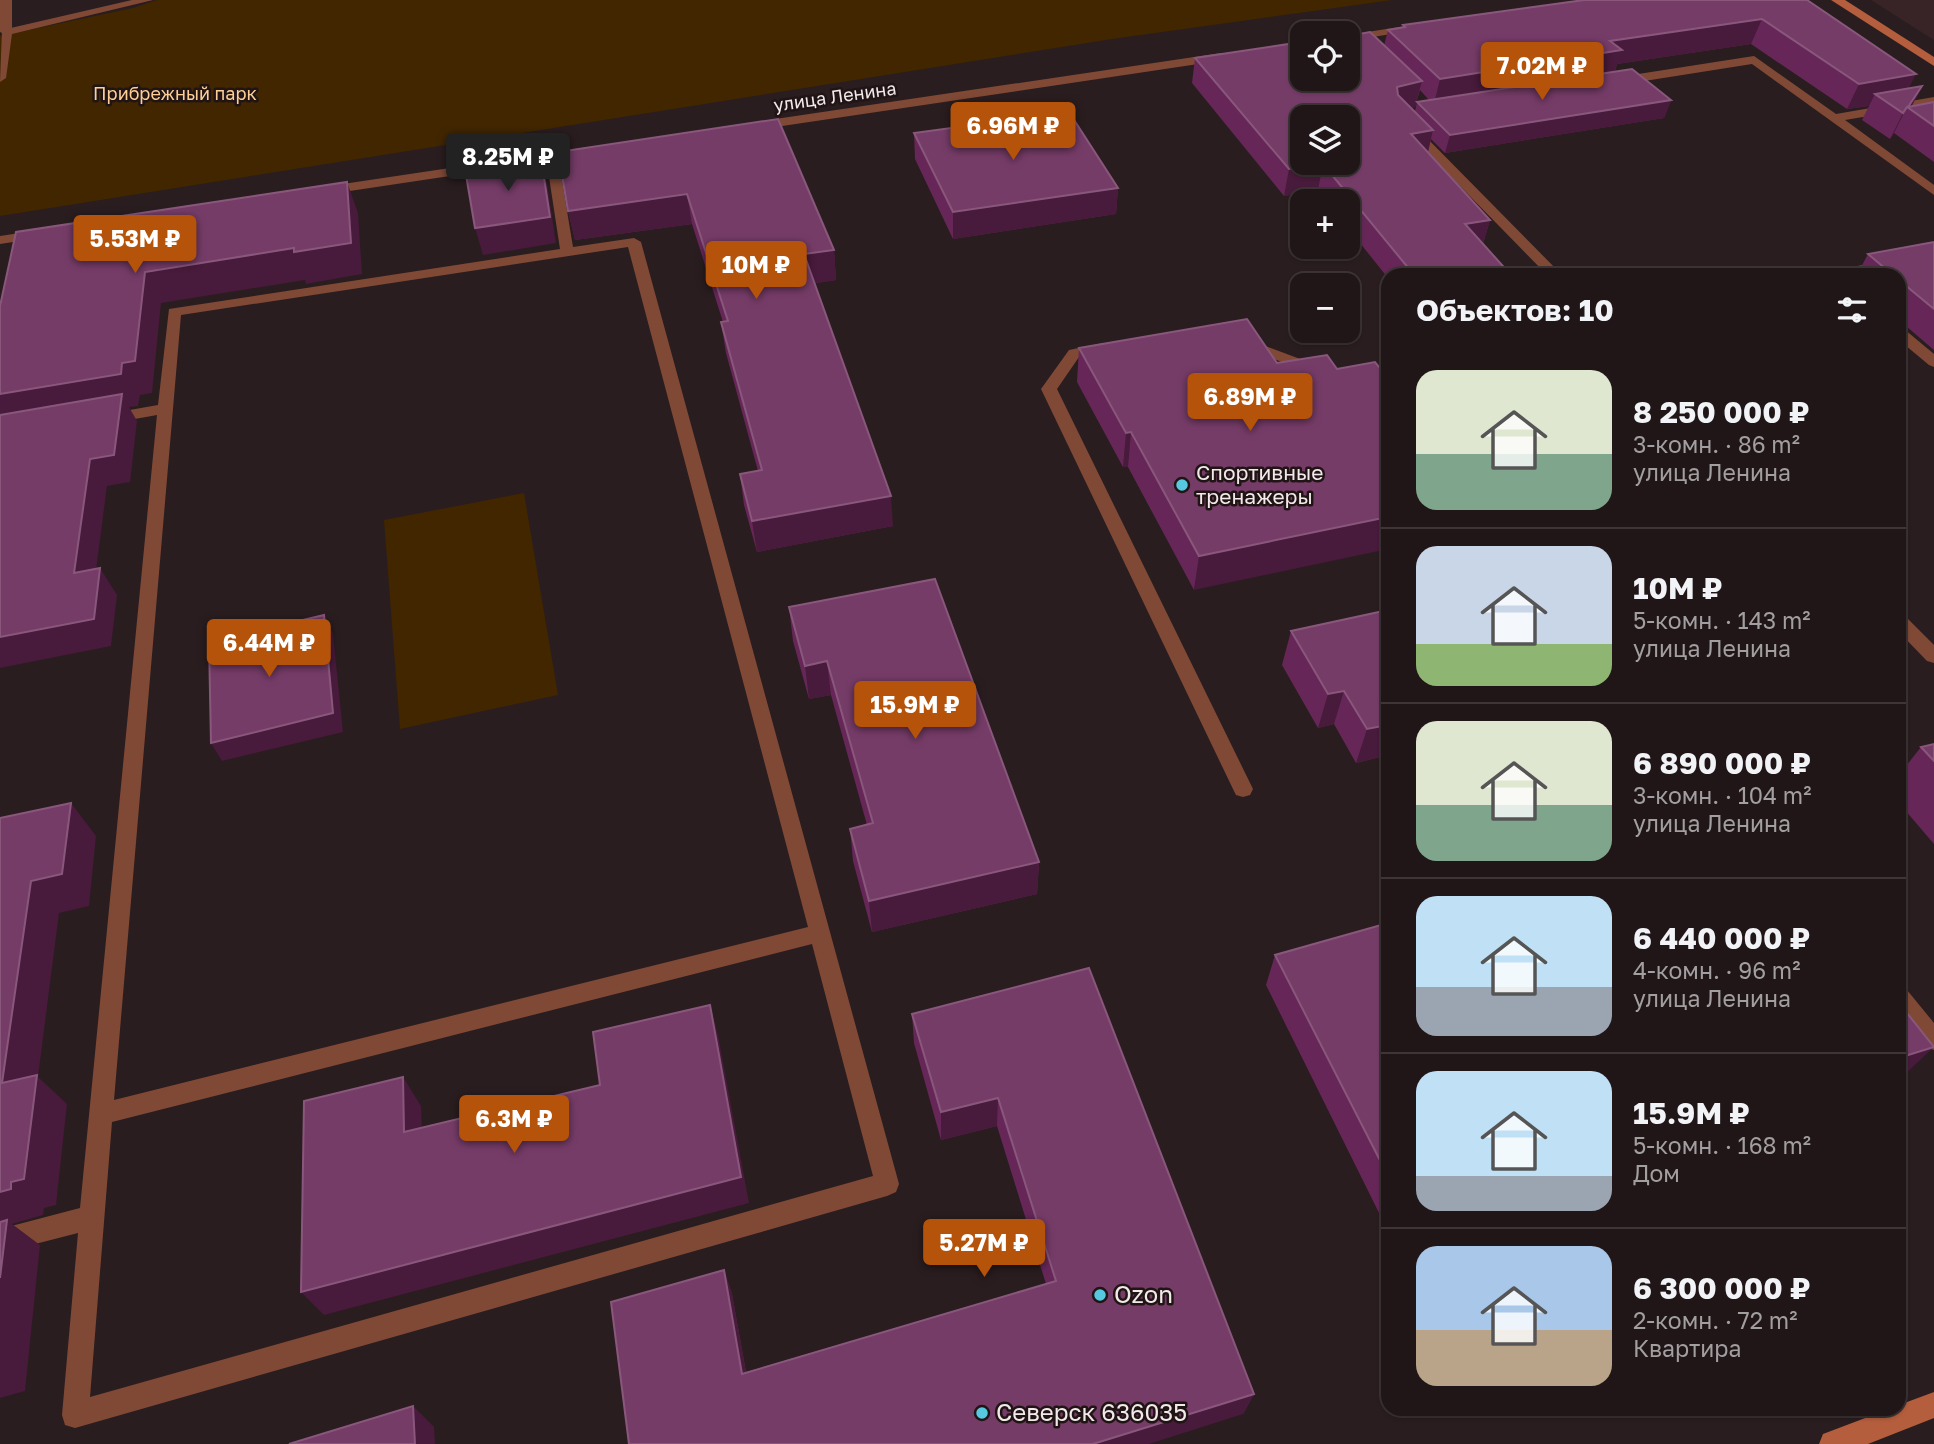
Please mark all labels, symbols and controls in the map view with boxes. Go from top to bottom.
map controls [1290,21,1360,343]
button: locate [1290,21,1360,91]
pin: 7.02M ₽ [1477,42,1607,102]
text: 7.02M ₽ [1497,51,1587,79]
street label: улица Ленина [772,77,898,116]
park label: Прибрежный парк [93,82,257,104]
pin: 6.96M ₽ [948,102,1078,162]
button: layers [1290,105,1360,175]
text: 6.96M ₽ [967,111,1059,139]
pin: 8.25M ₽ [443,134,573,193]
text: 8.25M ₽ [462,142,554,170]
button: + [1290,189,1360,259]
pin: 5.53M ₽ [70,216,200,275]
text: 5.53M ₽ [89,224,181,252]
pin: 10M ₽ [707,242,805,301]
text: 10M ₽ [722,250,790,278]
button: − [1290,273,1360,343]
icon: filters [1833,291,1871,329]
text: Объектов: 10 [1416,292,1614,328]
pin: 6.89M ₽ [1185,374,1315,433]
text: 6.89M ₽ [1203,382,1297,410]
text: 8 250 000 ₽ [1633,394,1810,430]
icon: home [1472,398,1556,482]
text: 3-комн. · 86 m² [1633,430,1800,458]
text: улица Ленина [1633,458,1791,486]
place label: Спортивные тренажеры [1196,459,1323,509]
marker: Спортивные тренажеры [1174,477,1190,493]
text: 10M ₽ [1633,570,1722,606]
icon: home [1472,574,1556,658]
text: 5-комн. · 143 m² [1633,606,1811,634]
pin: 6.44M ₽ [204,620,334,679]
text: 6.44M ₽ [223,628,315,656]
text: улица Ленина [1633,634,1791,662]
pin: 15.9M ₽ [850,682,980,741]
text: 15.9M ₽ [870,690,960,718]
text: 6 890 000 ₽ [1633,745,1811,781]
icon: home [1472,749,1556,833]
text: 3-комн. · 104 m² [1633,781,1811,809]
text: улица Ленина [1633,809,1791,837]
text: 6 440 000 ₽ [1633,920,1810,956]
icon: home [1472,924,1556,1008]
text: 4-комн. · 96 m² [1633,956,1800,984]
text: улица Ленина [1633,984,1791,1012]
text: 15.9M ₽ [1633,1095,1750,1131]
pin: 6.3M ₽ [457,1096,571,1155]
icon: home [1472,1099,1556,1183]
text: 6.3M ₽ [475,1104,553,1132]
text: 5-комн. · 168 m² [1633,1131,1811,1159]
text: Дом [1633,1159,1680,1187]
pin: 5.27M ₽ [919,1220,1049,1279]
text: 5.27M ₽ [939,1228,1029,1256]
text: 6 300 000 ₽ [1633,1270,1811,1306]
icon: home [1472,1274,1556,1358]
place label: Ozon [1114,1279,1173,1308]
marker: Ozon [1092,1287,1108,1303]
text: 2-комн. · 72 m² [1633,1306,1797,1334]
text: Квартира [1633,1334,1741,1362]
place label: Северск 636035 [996,1397,1187,1426]
marker: Северск 636035 [974,1405,990,1421]

